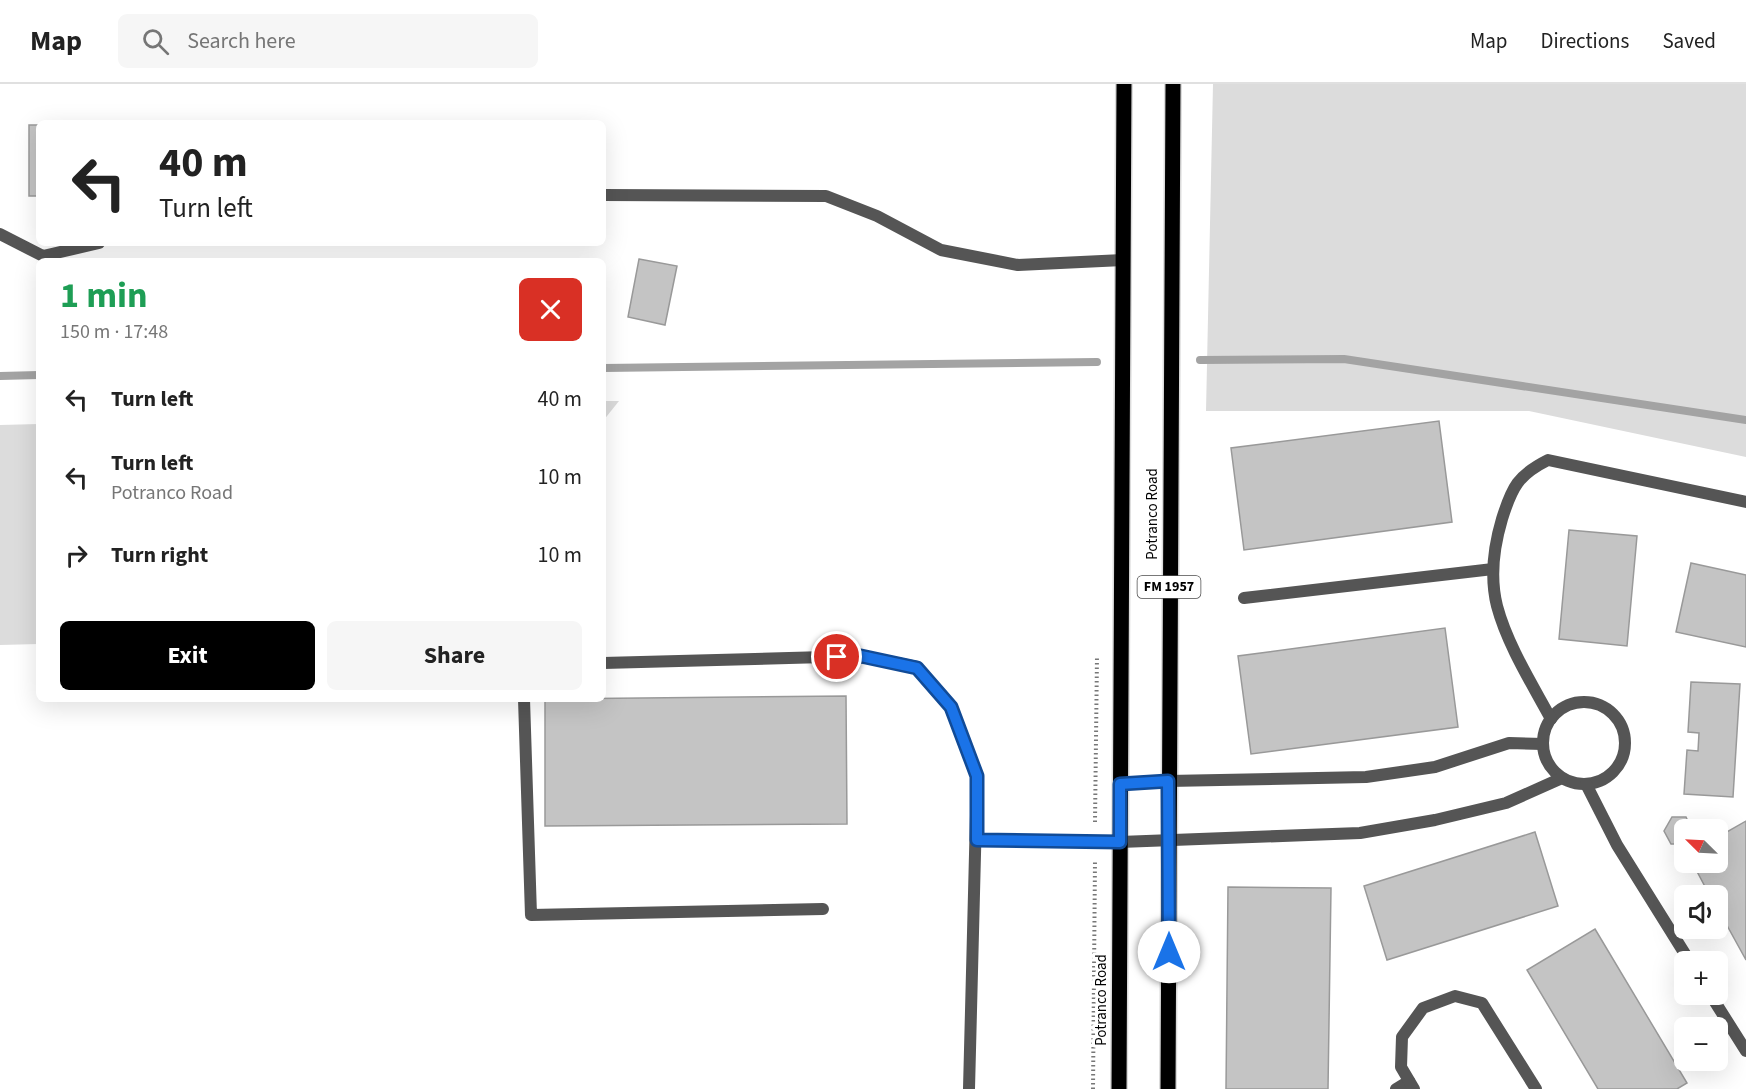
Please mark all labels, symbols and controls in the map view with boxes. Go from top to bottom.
search box [118,14,538,68]
text: Map [30,21,82,61]
icon: search [139,25,172,58]
text: Search here [187,25,296,57]
text: Map [1470,26,1508,56]
text: Directions [1541,26,1629,56]
text: Saved [1662,26,1716,56]
text: 40 m [159,133,248,193]
icon: left [60,144,138,222]
text: Turn left [159,189,253,228]
text: 1 min [60,270,148,321]
button: close [519,278,582,341]
text: 150 m · 17:48 [60,318,168,346]
icon: left [60,383,93,416]
text: Turn left [111,383,193,415]
text: 40 m [537,383,582,415]
text: Turn left [111,447,193,479]
icon: left [60,461,93,494]
text: 10 m [537,461,582,493]
street label: Potranco Road [1142,468,1163,560]
text: Potranco Road [111,479,233,507]
icon: right [60,539,93,572]
text: Turn right [111,539,208,571]
text: 10 m [537,539,582,571]
road number: FM 1957 [1138,576,1200,598]
button: Exit [60,621,315,690]
button: Share [327,621,582,690]
pin [811,631,862,682]
icon: arrive [820,640,853,673]
north arrow [1674,819,1728,873]
map controls [1674,819,1728,1071]
button: sound [1674,885,1728,939]
position arrow [1137,920,1201,984]
button: + [1674,951,1728,1005]
street label: Potranco Road [1091,954,1112,1046]
button: − [1674,1017,1728,1071]

